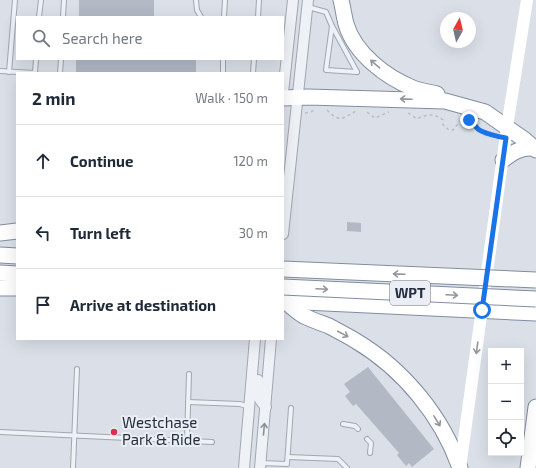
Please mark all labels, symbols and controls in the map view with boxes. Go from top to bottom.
north arrow [440,12,476,48]
search box [16,16,284,60]
icon: search [30,27,52,49]
text: Search here [62,29,143,47]
one-way arrow [370,60,380,69]
text: 2 min [32,88,75,108]
text: Walk · 150 m [195,90,268,106]
one-way arrow [400,96,413,103]
route end [460,111,478,129]
icon: ahead [32,150,54,172]
text: Continue [70,152,133,170]
text: 120 m [233,153,268,169]
icon: left [32,222,54,244]
text: Turn left [70,224,131,242]
text: 30 m [239,225,268,241]
one-way arrow [393,270,406,278]
road number: WPT [390,281,430,305]
one-way arrow [315,285,328,292]
one-way arrow [445,291,458,299]
icon: arrive [32,294,54,316]
text: Arrive at destination [70,296,216,314]
route start [473,301,491,319]
one-way arrow [337,330,349,338]
one-way arrow [473,342,481,355]
map controls [488,348,524,456]
button: + [488,348,524,384]
button: − [488,384,524,420]
place label: Westchase Park & Ride [122,413,200,448]
one-way arrow [433,415,441,426]
button: locate [488,420,524,456]
one-way arrow [260,423,268,436]
marker: Westchase Park & Ride [109,427,119,437]

